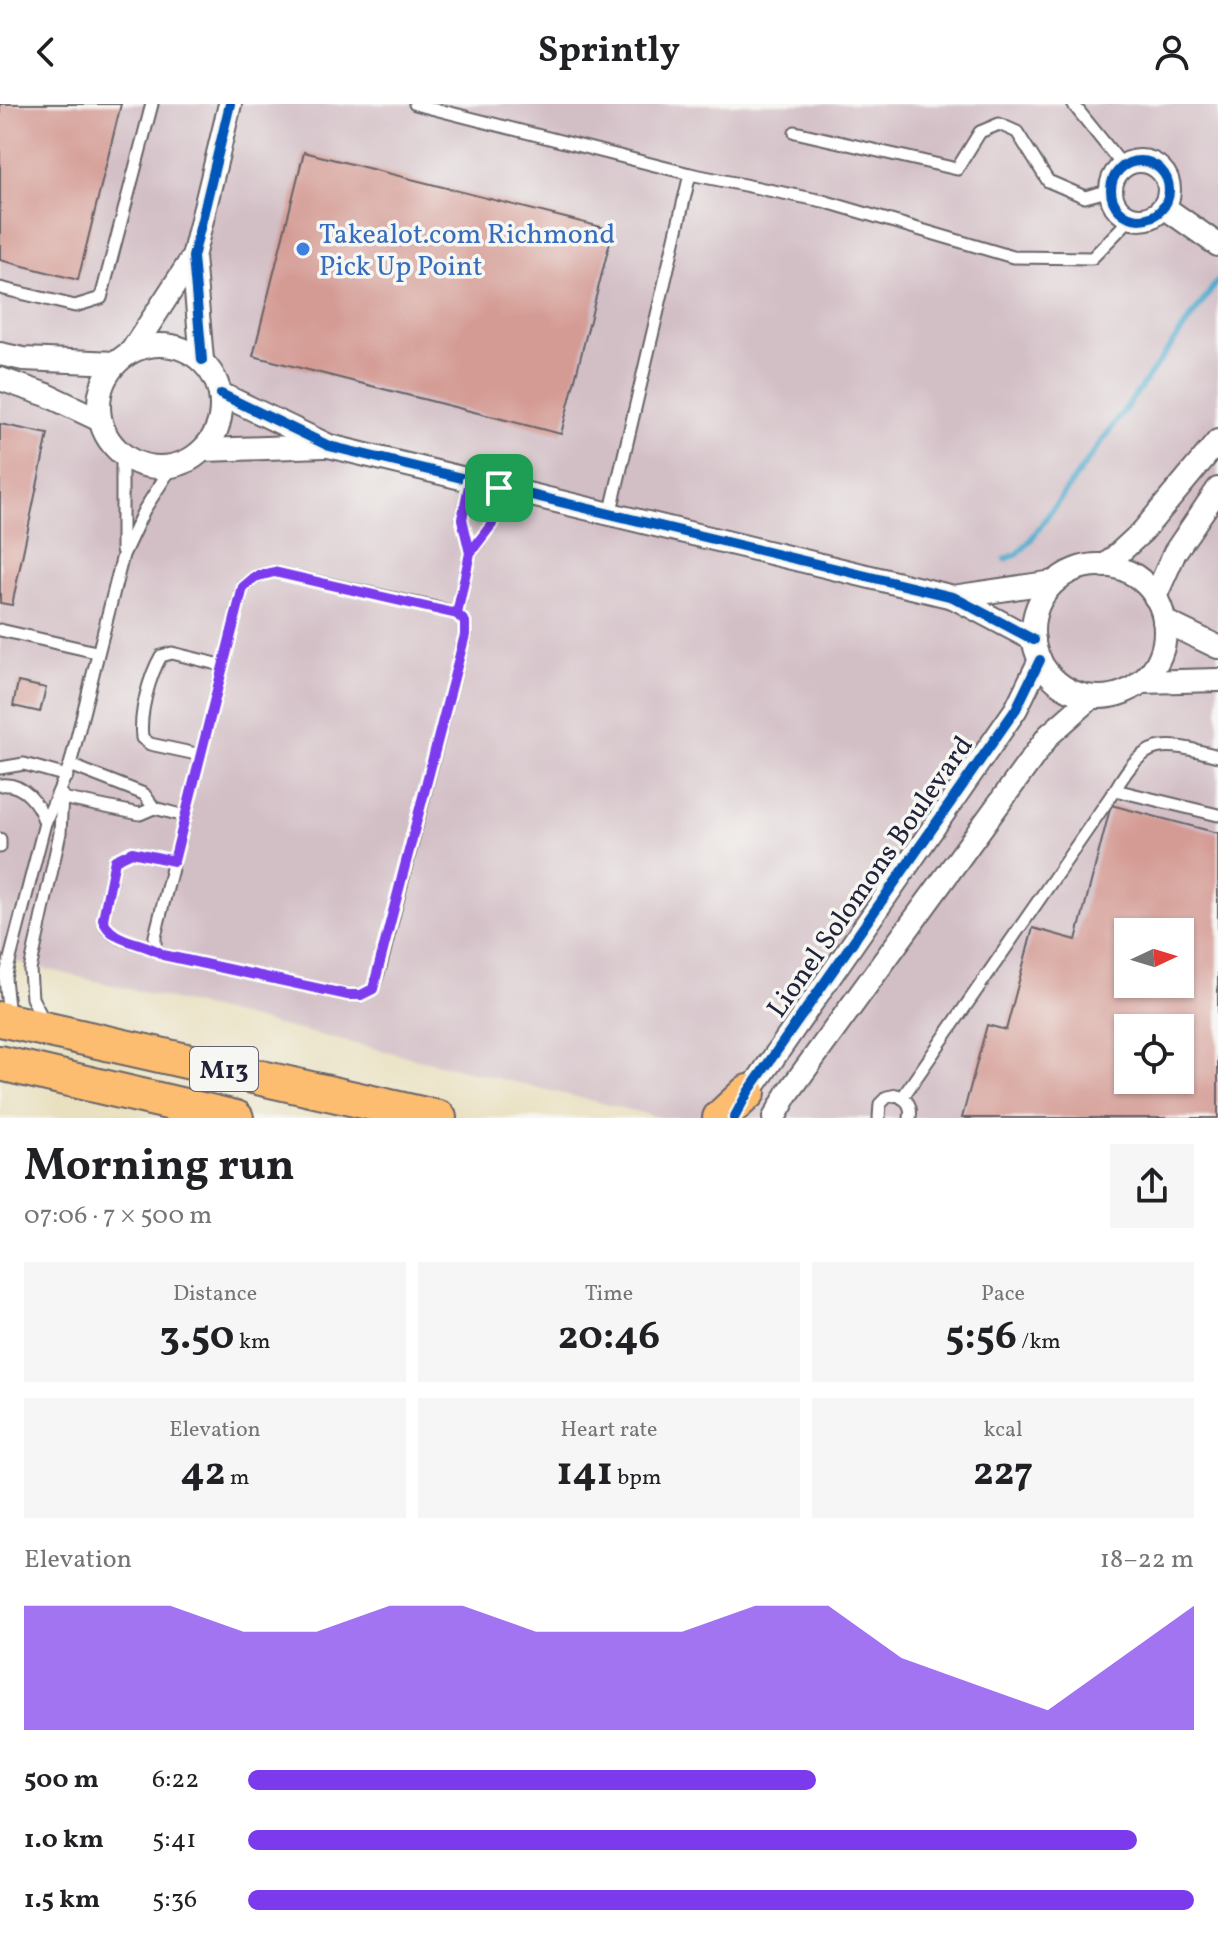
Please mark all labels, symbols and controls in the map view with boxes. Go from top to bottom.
text: Sprintly [538,27,680,77]
icon: back [24,30,68,74]
icon: person [1150,30,1194,74]
place label: Takealot.com Richmond Pick Up Point [319,216,615,287]
marker: Takealot.com Richmond Pick Up Point [294,240,312,258]
pin [465,454,533,522]
icon: arrive [477,466,521,510]
street label: Lionel Solomons Boulevard [759,729,983,1026]
north arrow [1114,918,1194,998]
map controls [1114,918,1194,1094]
button: locate [1114,1014,1194,1094]
road number: M13 [190,1047,258,1091]
text: Morning run [24,1137,295,1198]
button: share [1110,1144,1194,1228]
text: 07:06 · 7 × 500 m [24,1198,212,1234]
text: Distance [173,1279,257,1310]
text: Time [585,1279,633,1310]
text: Pace [981,1279,1025,1310]
text: 3.50 [160,1310,235,1366]
text: 20:46 [558,1310,660,1366]
text: 5:56 [945,1310,1017,1366]
text: km [235,1327,270,1358]
text: /km [1017,1327,1061,1358]
text: Elevation [169,1415,261,1446]
text: Heart rate [560,1415,658,1446]
text: kcal [983,1415,1023,1446]
text: 42 [181,1446,226,1502]
text: 141 [557,1446,613,1502]
text: 227 [973,1446,1033,1502]
text: m [226,1463,249,1494]
text: bpm [613,1463,661,1494]
text: Elevation [24,1542,132,1578]
text: 18–22 m [1100,1542,1194,1578]
text: 500 m [24,1762,99,1798]
text: 6:22 [152,1762,199,1798]
text: 1.0 km [24,1822,104,1858]
text: 5:41 [152,1822,196,1858]
text: 1.5 km [24,1882,100,1918]
text: 5:36 [152,1882,197,1918]

